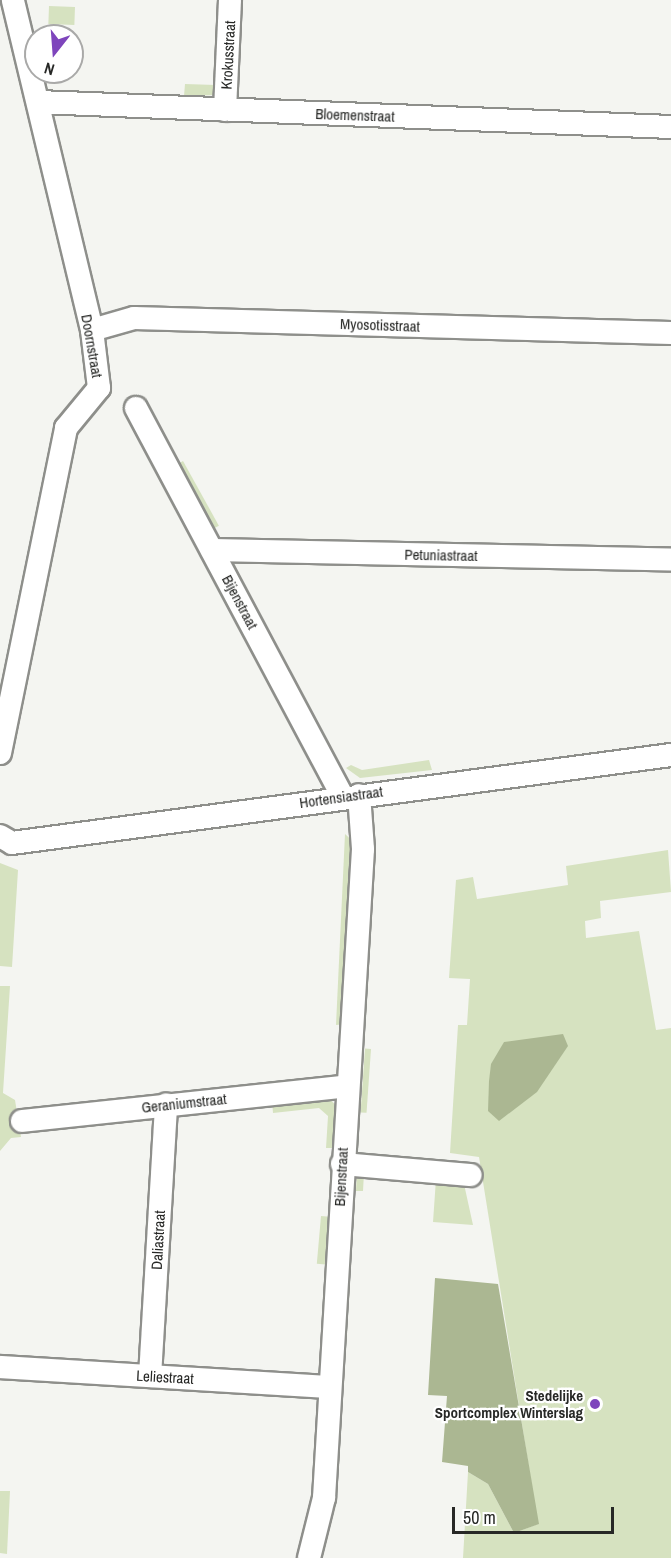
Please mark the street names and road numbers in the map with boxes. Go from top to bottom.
street label: Krokusstraat [217,20,239,90]
street label: Bloemenstraat [315,105,395,125]
street label: Doornstraat [78,313,106,379]
street label: Myosotisstraat [340,315,420,335]
street label: Petuniastraat [404,545,478,565]
street label: Bijenstraat [218,572,262,632]
street label: Hortensiastraat [298,782,384,812]
street label: Geraniumstraat [141,1090,227,1116]
street label: Bijenstraat [330,1147,352,1207]
street label: Daliastraat [147,1210,169,1270]
street label: Leliestraat [136,1367,194,1387]

